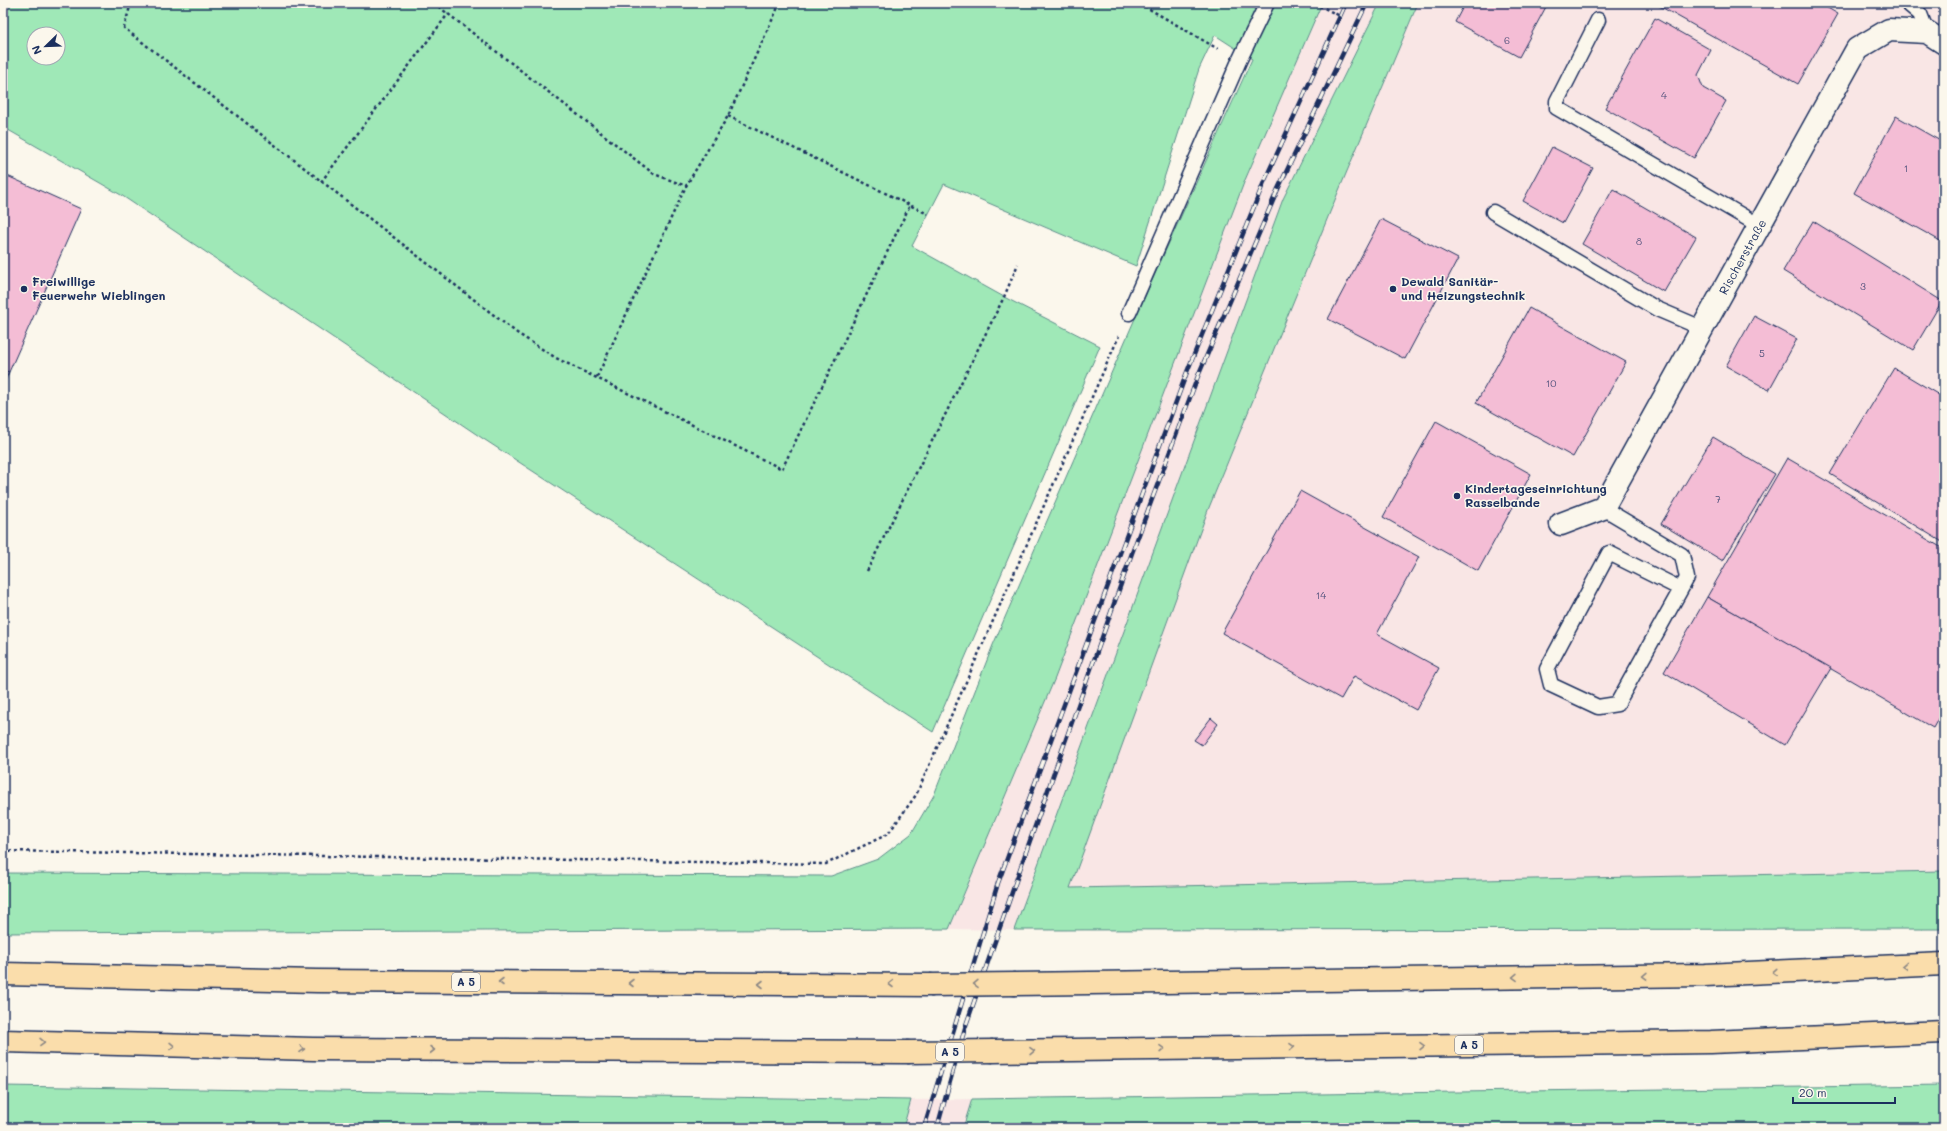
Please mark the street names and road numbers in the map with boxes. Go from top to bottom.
street label: Rischerstraße [1715,216,1770,297]
road number: A 5 [452,973,480,991]
road number: A 5 [1455,1036,1483,1054]
road number: A 5 [936,1043,964,1061]

